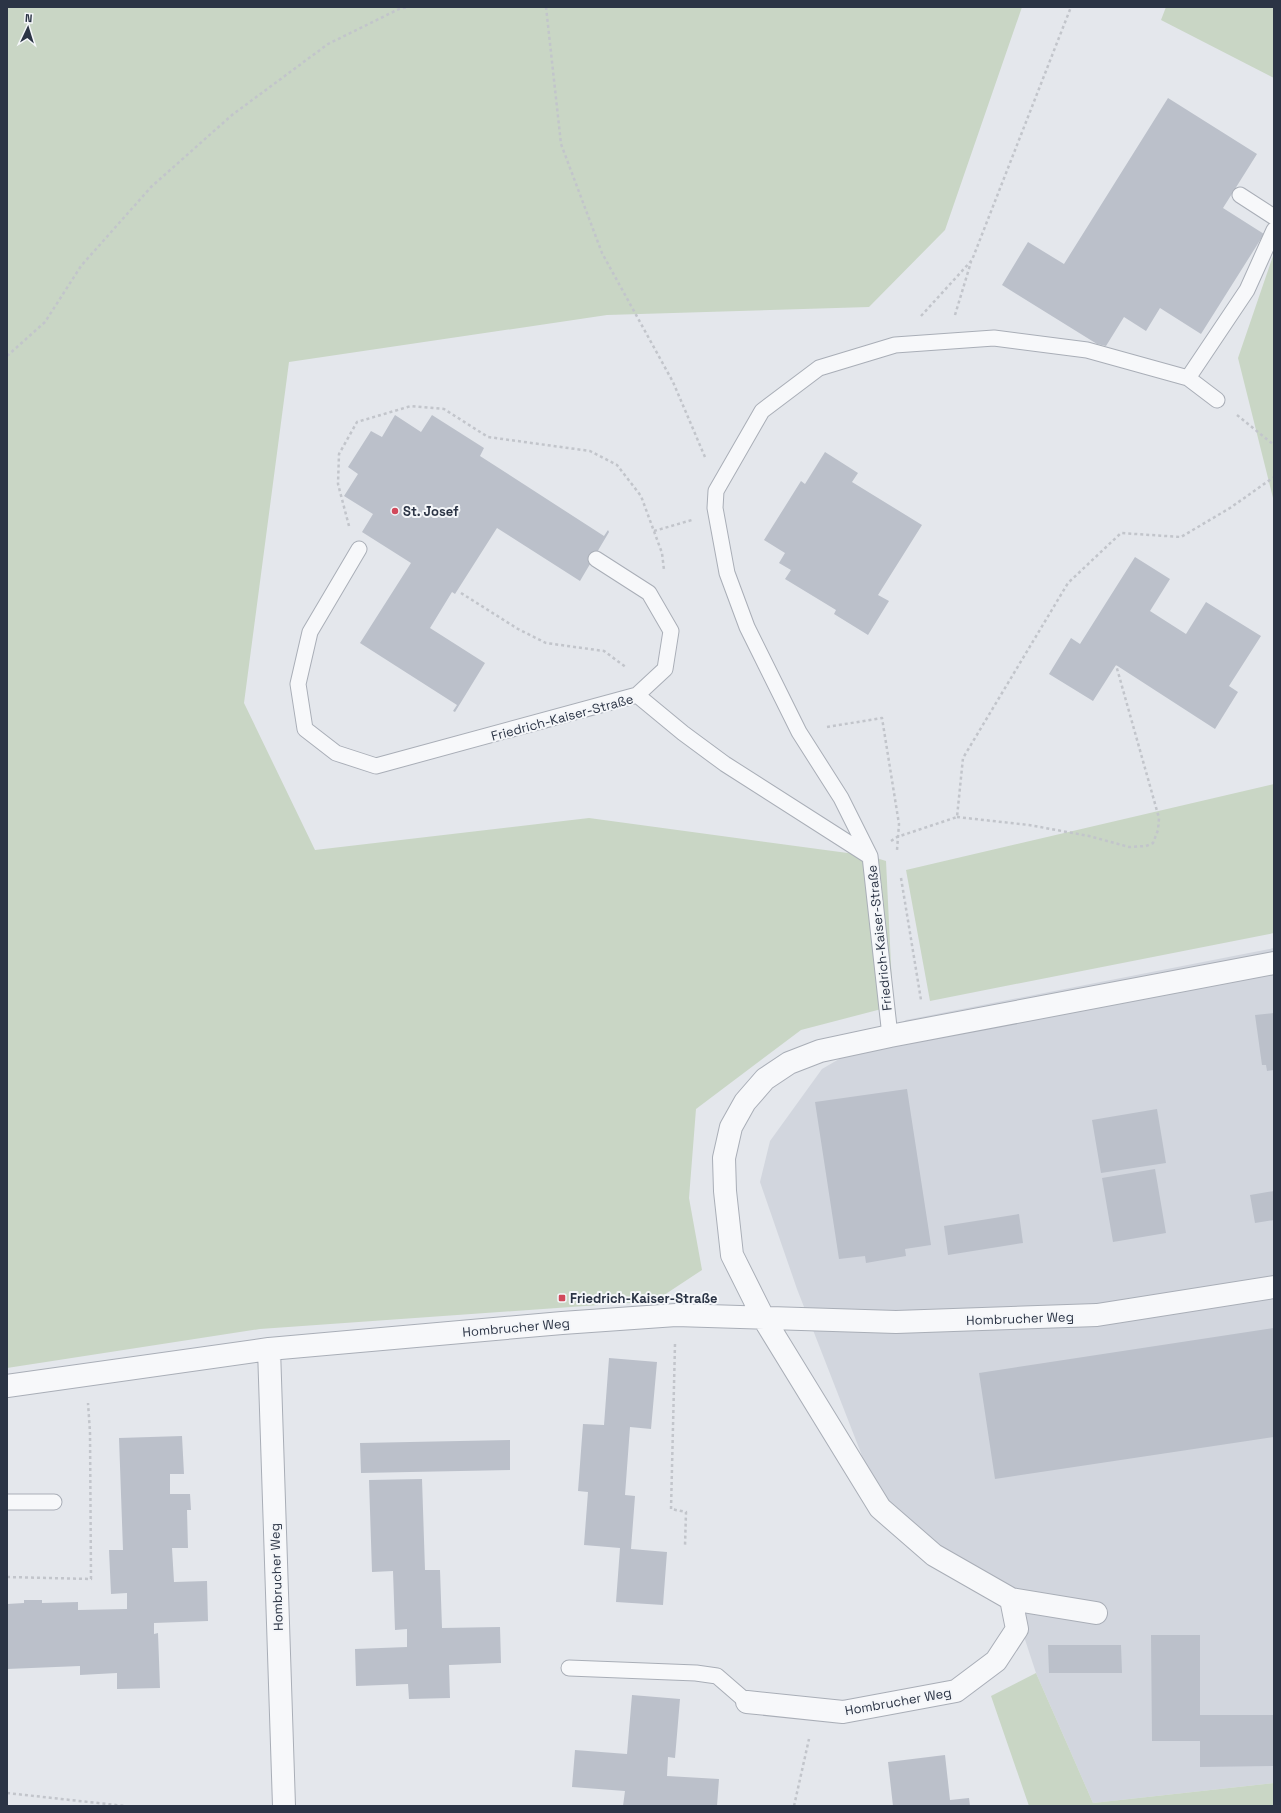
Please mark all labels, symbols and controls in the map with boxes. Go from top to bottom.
north arrow [8,8,48,48]
text: N [25,11,33,25]
place label: St. Josef [403,503,459,520]
marker: St. Josef [390,506,400,516]
street label: Friedrich-Kaiser-Straße [489,690,635,745]
street label: Friedrich-Kaiser-Straße [863,864,896,1012]
place label: Friedrich-Kaiser-Straße [570,1290,718,1307]
marker: Friedrich-Kaiser-Straße [557,1293,567,1303]
street label: Hombrucher Weg [966,1308,1074,1329]
street label: Hombrucher Weg [462,1314,570,1341]
street label: Hombrucher Weg [266,1523,287,1631]
street label: Hombrucher Weg [844,1684,953,1719]

